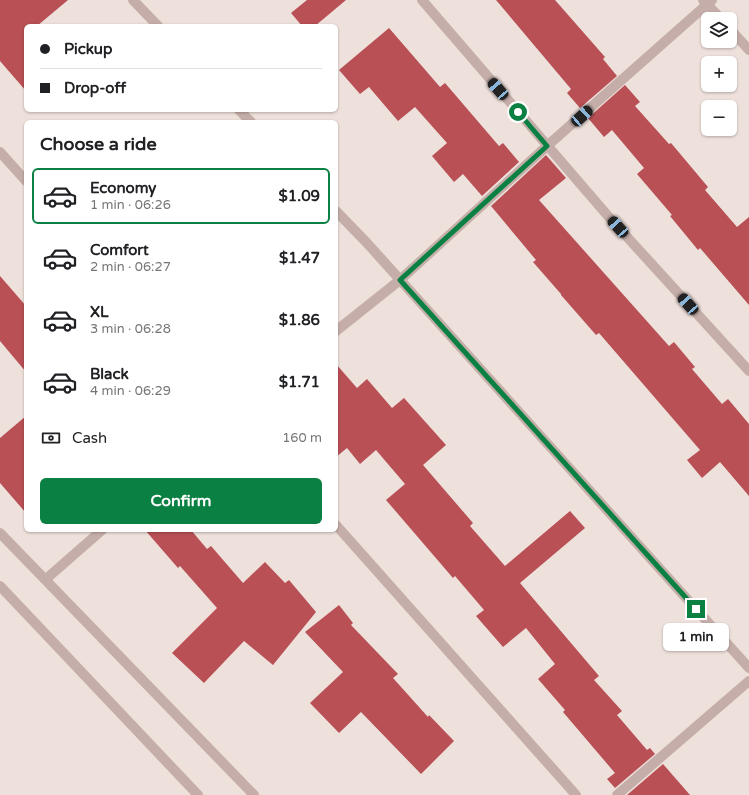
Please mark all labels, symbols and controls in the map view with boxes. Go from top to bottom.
map controls [701,12,737,136]
button: layers [701,12,737,48]
text: Pickup [64,40,112,58]
button: + [701,56,737,92]
car [486,76,510,102]
text: Drop-off [64,79,126,97]
button: − [701,100,737,136]
route start [509,103,527,121]
car [569,104,595,128]
text: Choose a ride [40,133,157,155]
icon: car [42,178,78,214]
text: Economy [90,179,156,197]
text: $1.09 [279,187,320,205]
text: 1 min · 06:26 [90,197,171,213]
car [606,214,630,240]
icon: car [42,240,78,276]
text: Comfort [90,241,149,259]
text: $1.47 [279,249,320,267]
text: 2 min · 06:27 [90,259,171,275]
car [676,291,700,317]
icon: car [42,302,78,338]
text: XL [90,303,109,321]
text: $1.86 [279,311,320,329]
text: 3 min · 06:28 [90,321,171,337]
icon: car [42,364,78,400]
text: Black [90,365,129,383]
text: $1.71 [279,373,320,391]
text: 4 min · 06:29 [90,383,171,399]
icon: cash [40,427,62,449]
text: Cash [72,429,107,447]
text: 160 m [282,430,322,446]
button: Confirm [40,478,322,524]
route end [687,600,705,618]
callout: 1 min [663,623,729,651]
text: 1 min [679,629,713,645]

